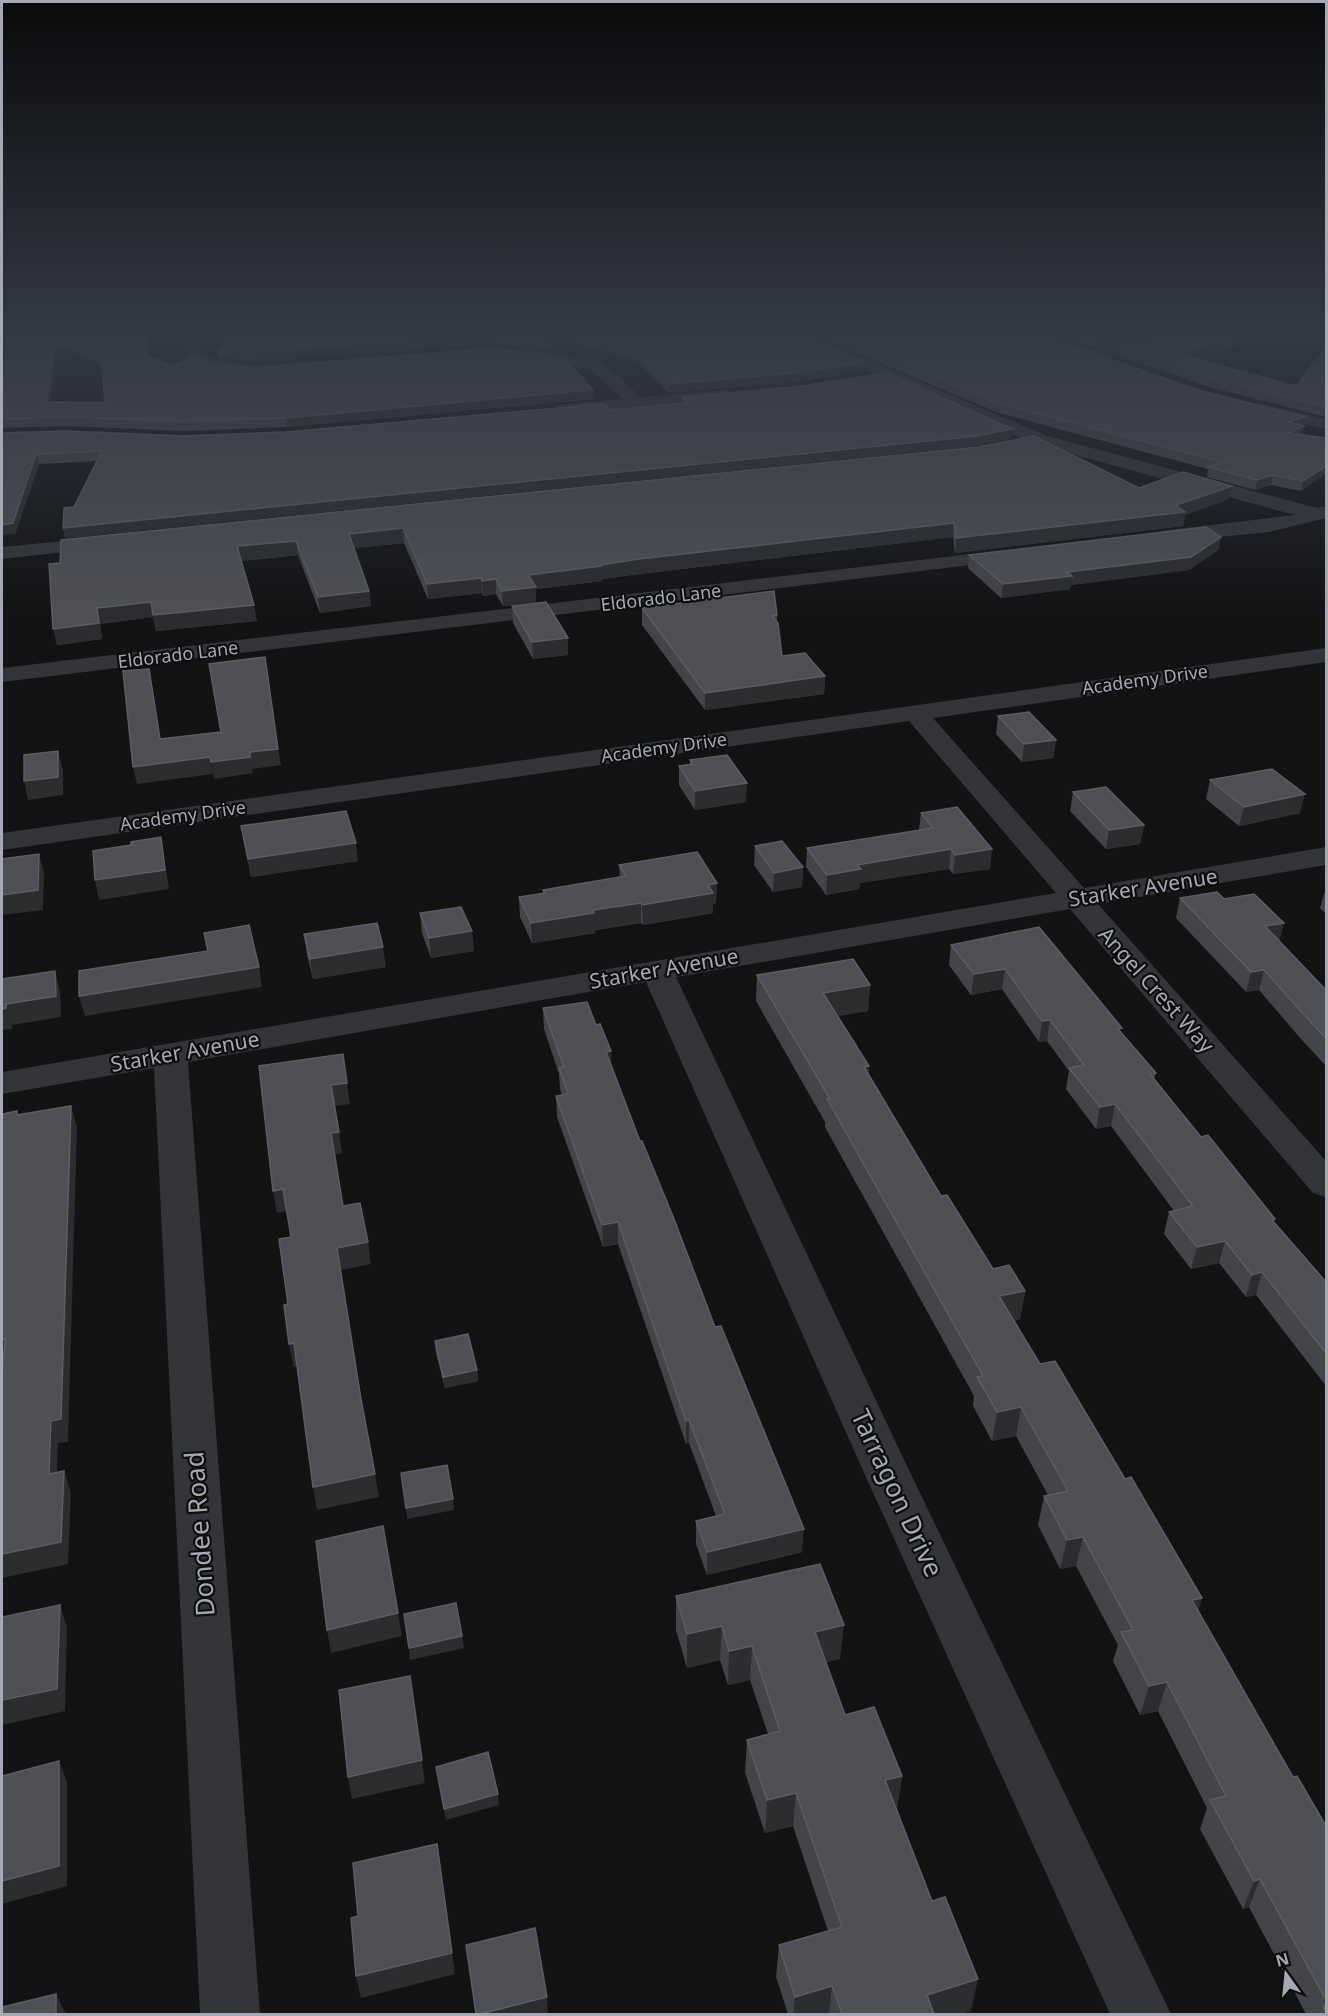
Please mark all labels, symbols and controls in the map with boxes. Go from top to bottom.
street label: Eldorado Lane [599,578,723,616]
street label: Eldorado Lane [116,635,240,673]
street label: Academy Drive [1080,658,1209,700]
street label: Academy Drive [599,726,728,768]
street label: Academy Drive [118,794,247,836]
street label: Starker Avenue [1066,861,1219,913]
street label: Angel Crest Way [1093,920,1221,1058]
street label: Starker Avenue [587,941,740,995]
street label: Starker Avenue [108,1024,261,1078]
street label: Tarragon Drive [843,1403,953,1582]
street label: Dondee Road [175,1450,223,1618]
north arrow [1256,1944,1316,2004]
text: N [1273,1947,1291,1972]

